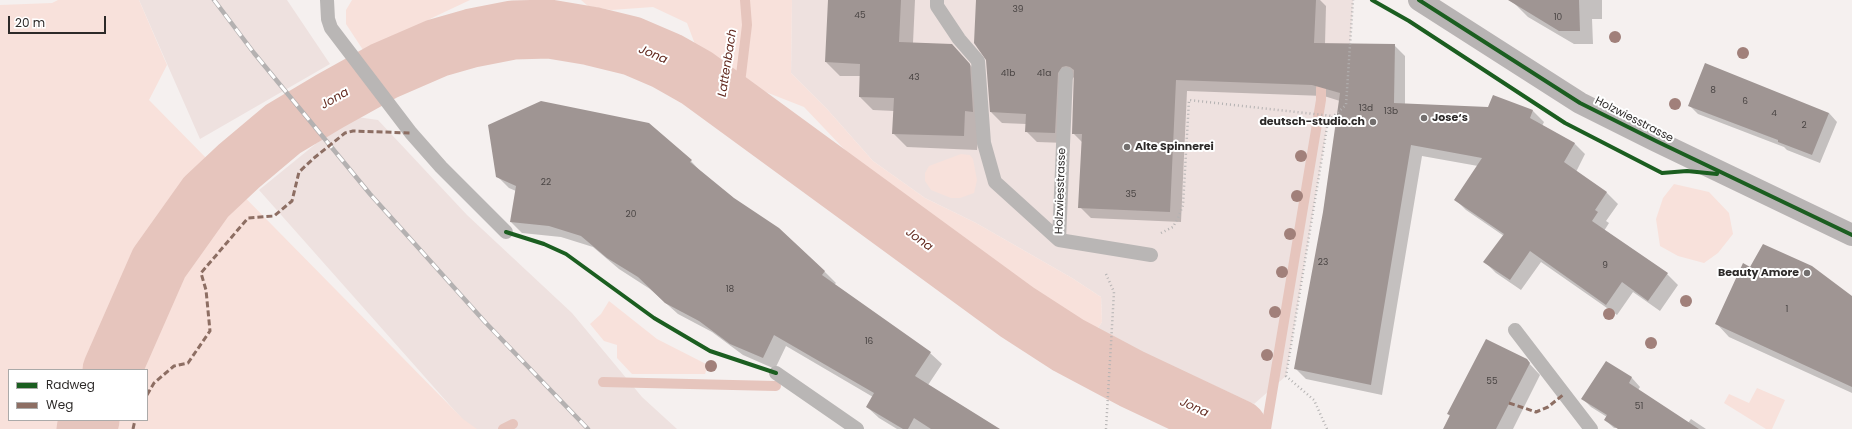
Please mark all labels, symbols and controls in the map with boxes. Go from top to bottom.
house number: 39 [1013,5,1023,15]
scale bar [10,8,108,34]
house number: 45 [854,11,866,21]
house number: 10 [1554,13,1562,23]
text: 20 m [15,14,45,31]
water label: Lattenbach [716,28,740,98]
water label: Jona [636,43,670,67]
house number: 41b [1001,69,1015,79]
house number: 41a [1037,69,1051,79]
house number: 43 [909,73,919,83]
water label: Jona [318,85,352,113]
house number: 8 [1710,86,1716,96]
street label: Holzwiesstrasse [1593,95,1675,145]
house number: 6 [1742,97,1748,107]
house number: 13d [1359,104,1373,114]
house number: 13b [1384,107,1398,117]
house number: 4 [1771,109,1777,119]
place label: Jose‘s [1432,111,1468,125]
marker: Jose‘s [1419,113,1429,123]
place label: deutsch-studio.ch [1259,115,1365,129]
marker: deutsch-studio.ch [1368,117,1378,127]
house number: 2 [1801,121,1807,131]
place label: Alte Spinnerei [1135,140,1214,154]
marker: Alte Spinnerei [1122,142,1132,152]
street label: Holzwiesstrasse [1053,148,1069,234]
house number: 22 [541,178,551,188]
house number: 35 [1126,190,1136,200]
house number: 20 [626,210,636,220]
water label: Jona [903,225,935,255]
house number: 23 [1318,258,1328,268]
house number: 9 [1602,261,1608,271]
place label: Beauty Amore [1718,266,1799,280]
marker: Beauty Amore [1802,268,1812,278]
house number: 18 [726,285,734,295]
house number: 1 [1786,305,1788,315]
house number: 16 [865,337,873,347]
legend [8,369,148,421]
text: Radweg [46,376,95,393]
house number: 55 [1486,377,1498,387]
water label: Jona [1177,395,1211,421]
text: Weg [46,396,73,413]
house number: 51 [1635,402,1643,412]

